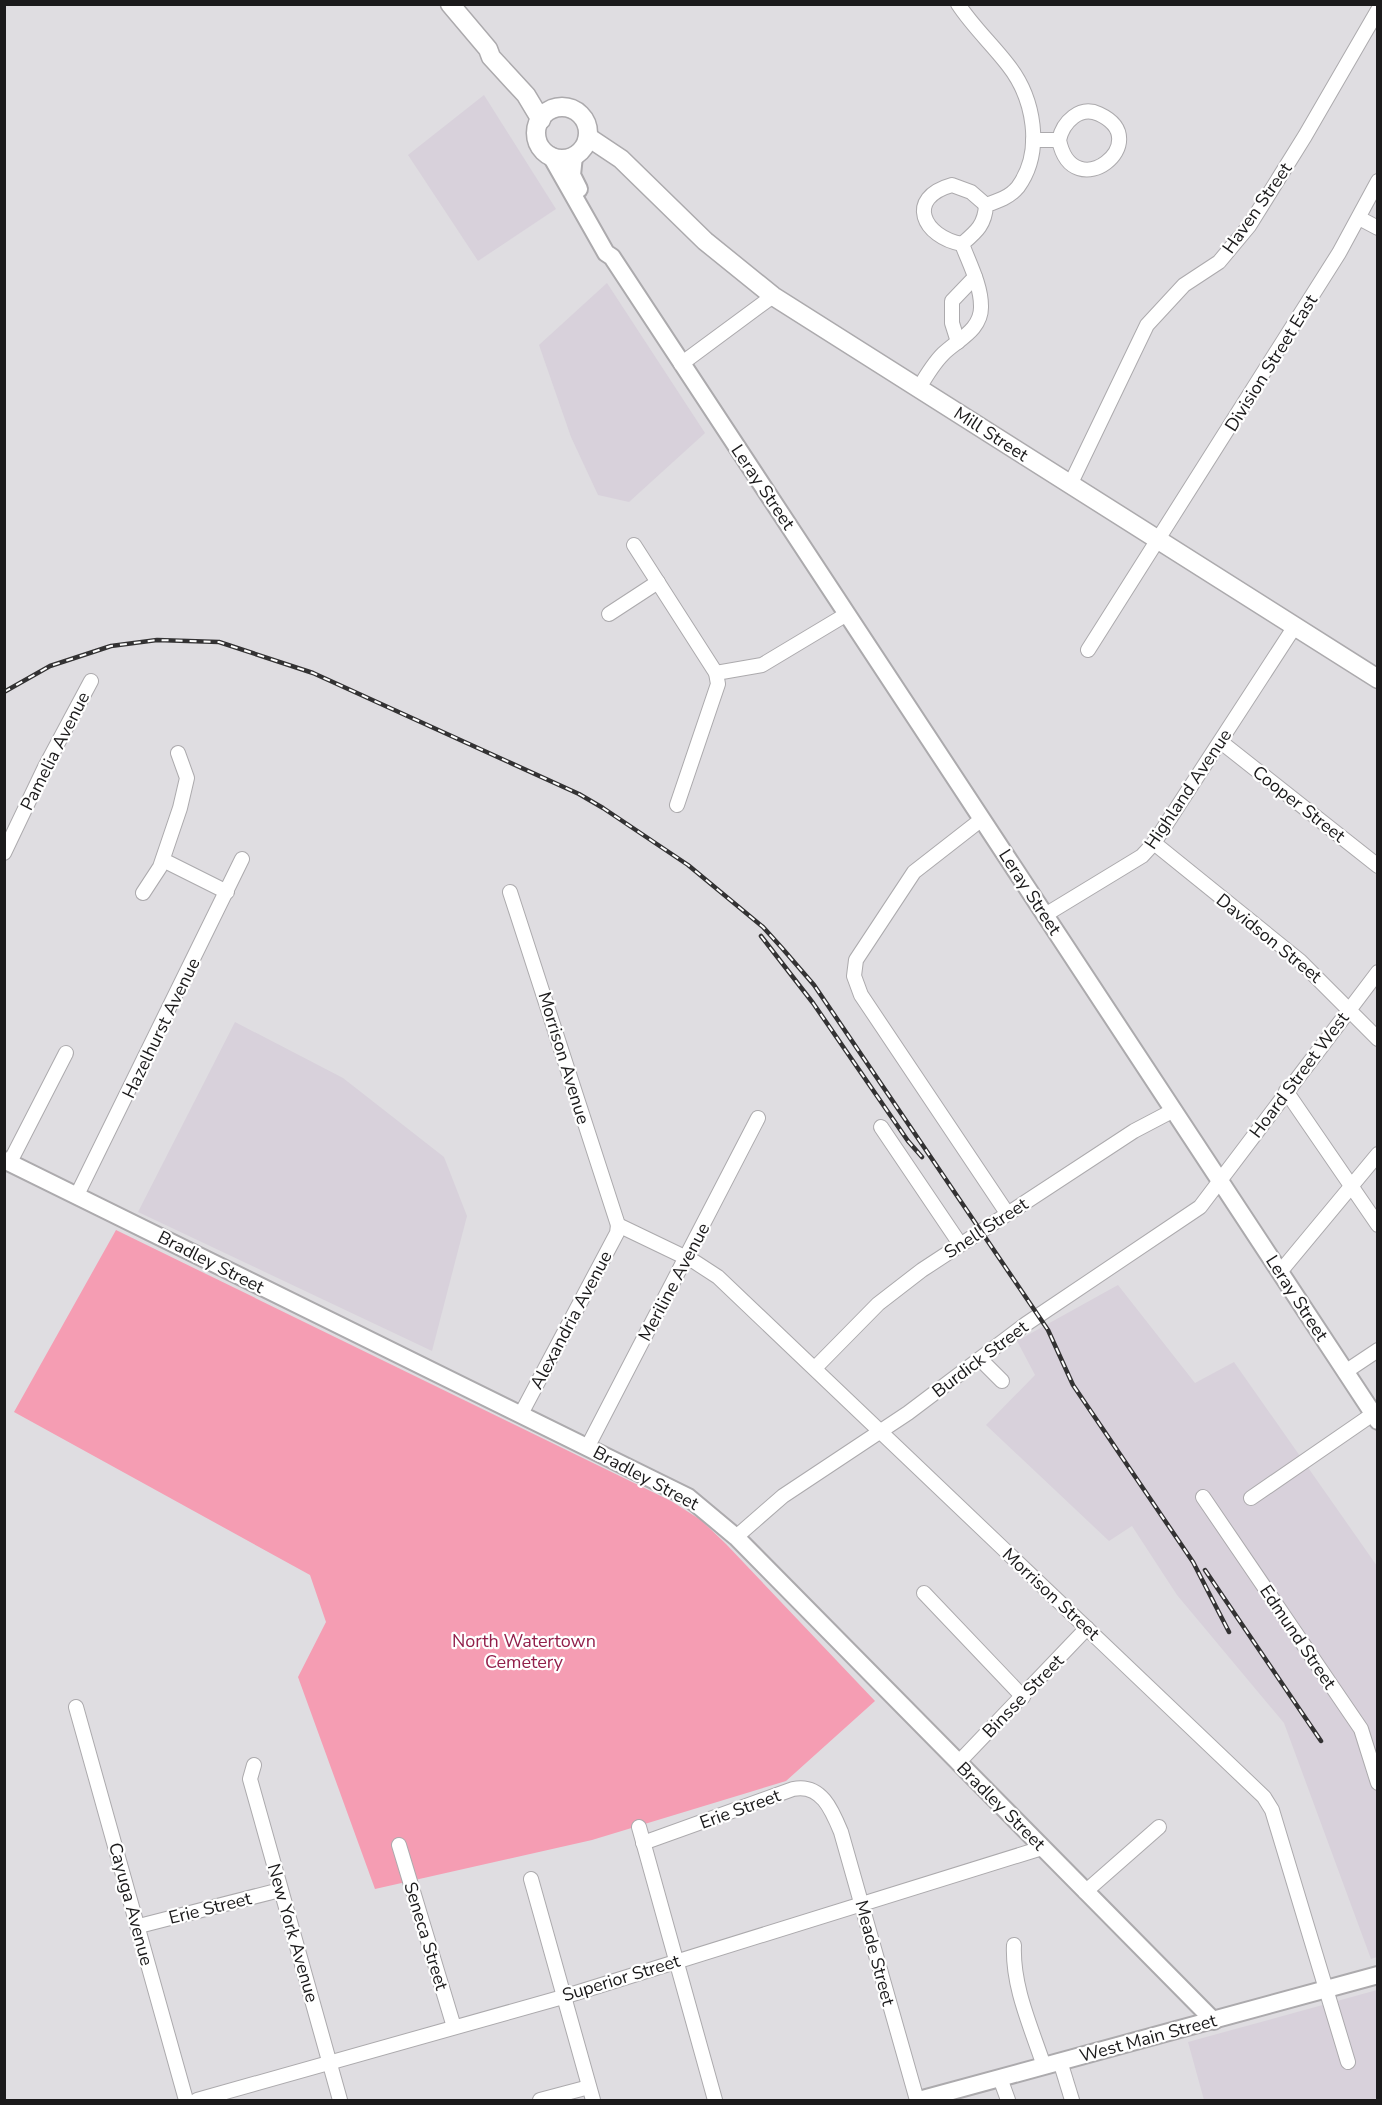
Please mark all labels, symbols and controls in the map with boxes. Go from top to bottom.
street label: Haven Street [1217,157,1298,258]
street label: Division Street East [1219,289,1323,436]
street label: Mill Street [949,401,1033,467]
street label: Leray Street [726,440,801,535]
street label: Pamelia Avenue [15,687,95,815]
street label: Highland Avenue [1139,724,1237,854]
street label: Cooper Street [1248,760,1351,848]
street label: Leray Street [993,844,1067,940]
street label: Davidson Street [1211,888,1327,988]
street label: Hazelhurst Avenue [117,954,205,1102]
street label: Morrison Avenue [532,989,596,1127]
street label: Hoard Street West [1244,1007,1355,1143]
street label: Snell Street [940,1192,1033,1264]
street label: Meriline Avenue [633,1219,715,1345]
street label: Bradley Street [154,1225,269,1299]
street label: Alexandria Avenue [524,1247,618,1393]
street label: Leray Street [1260,1250,1334,1346]
street label: Burdick Street [927,1315,1033,1403]
street label: Bradley Street [589,1440,704,1516]
street label: Morrison Street [997,1543,1105,1646]
street label: Edmund Street [1254,1580,1342,1694]
park label: North Watertown Cemetery [452,1629,596,1674]
street label: Binsse Street [977,1649,1069,1743]
street label: Bradley Street [951,1756,1051,1856]
street label: Erie Street [696,1783,784,1835]
street label: Cayuga Avenue [103,1840,159,1968]
street label: New York Avenue [262,1861,324,2005]
street label: Seneca Street [398,1879,454,1994]
street label: Erie Street [166,1886,255,1930]
street label: Meade Street [849,1898,901,2009]
street label: Superior Street [559,1948,684,2007]
street label: West Main Street [1077,2008,1220,2068]

